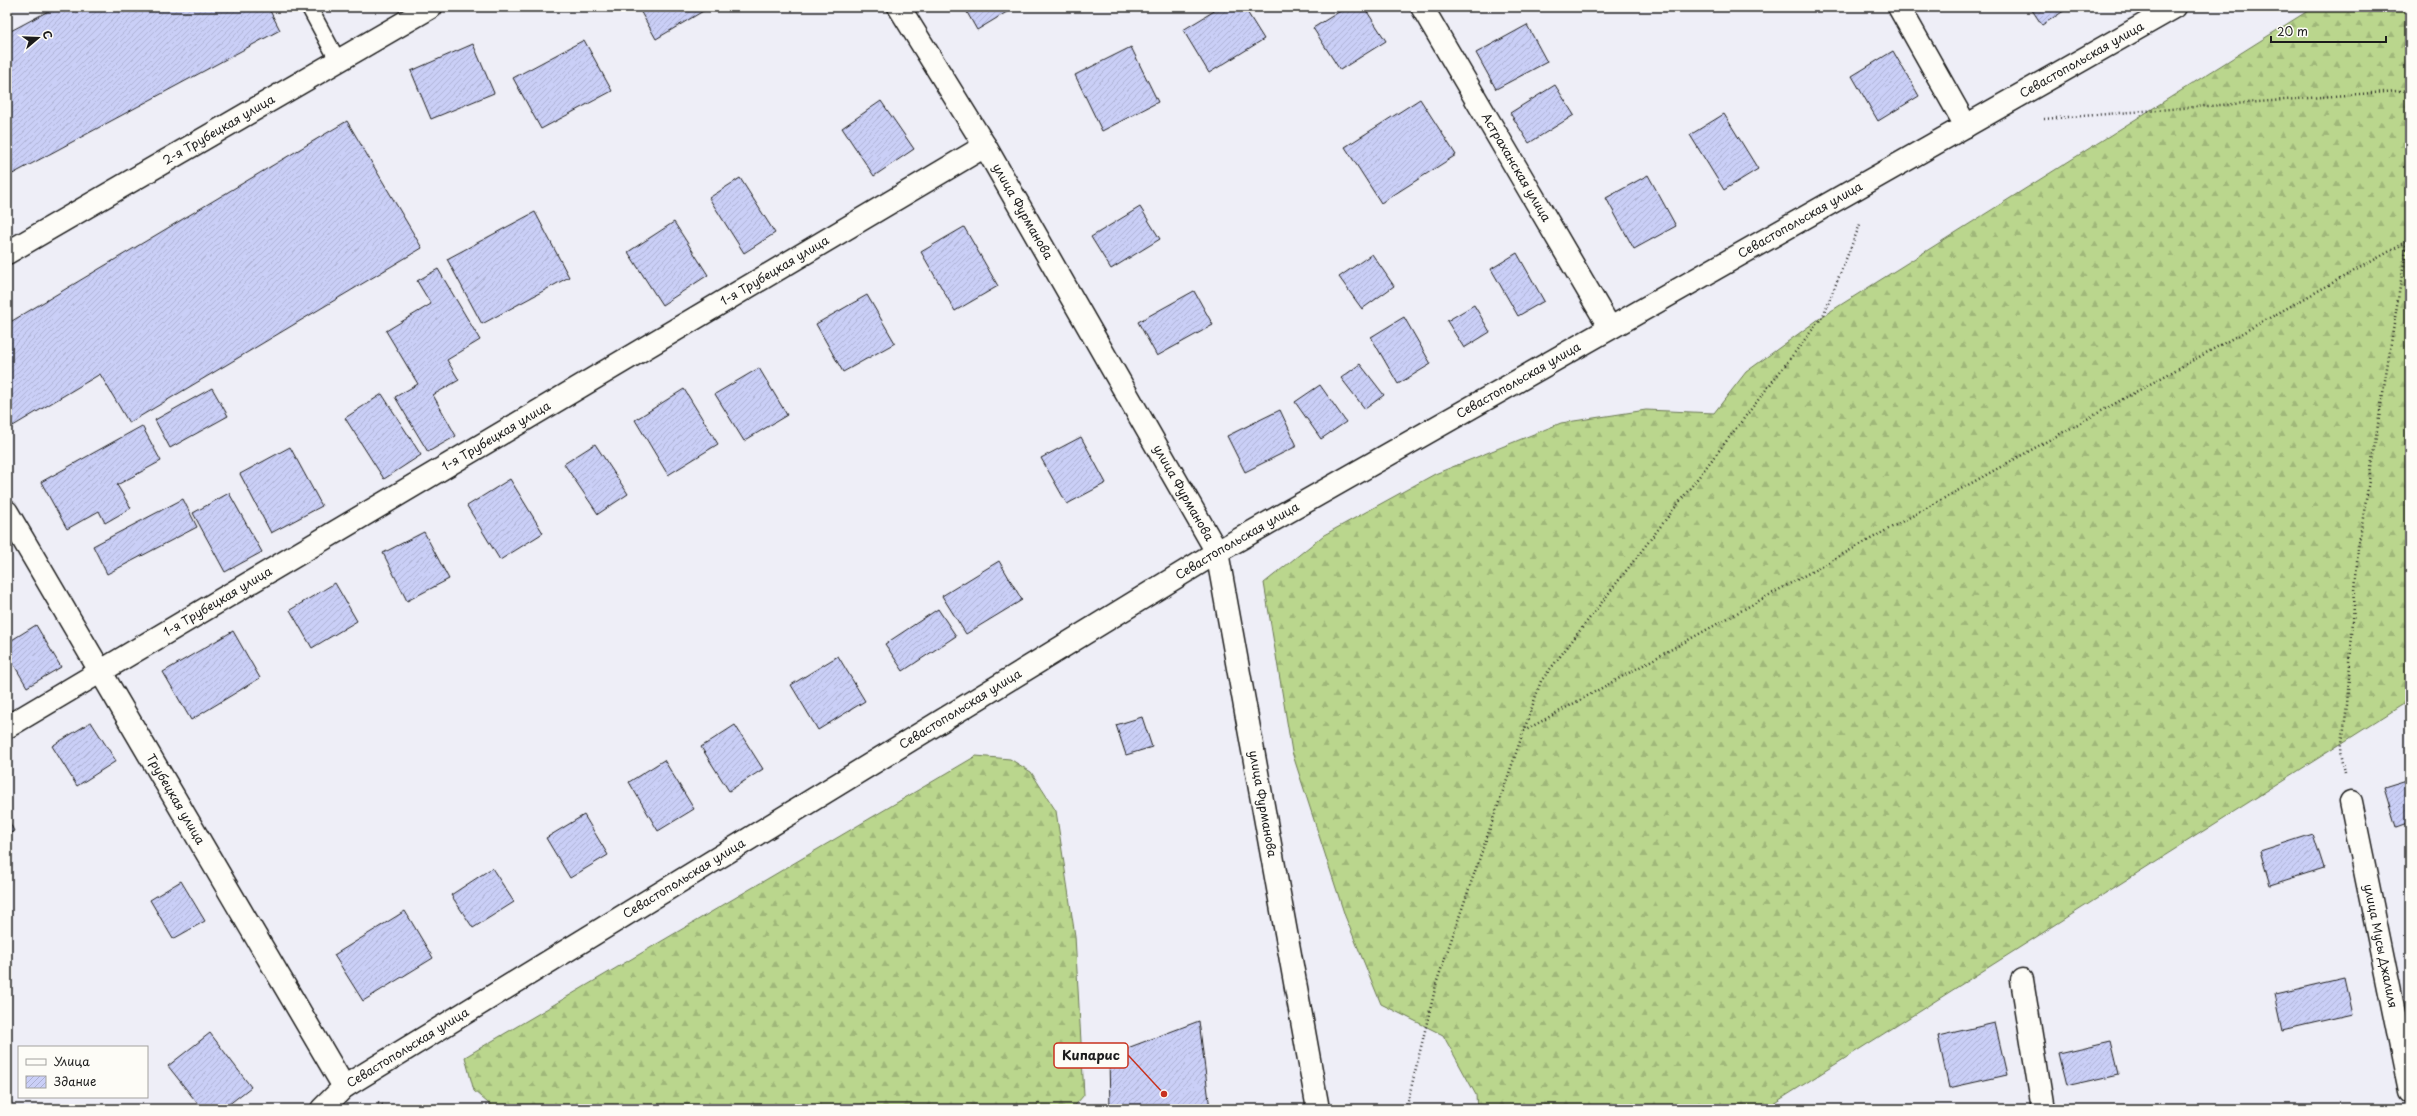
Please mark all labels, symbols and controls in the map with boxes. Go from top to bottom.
street label: Севастопольская улица [2016,16,2147,102]
north arrow [18,18,58,58]
scale bar [2271,18,2386,44]
text: 20 m [2277,22,2308,40]
text: С [39,28,57,41]
street label: 2-я Трубецкая улица [159,89,278,169]
street label: Астраханская улица [1478,109,1556,225]
street label: улица Фурманова [989,160,1058,263]
street label: Севастопольская улица [1734,177,1866,262]
street label: 1-я Трубецкая улица [716,230,832,309]
street label: Севастопольская улица [1453,337,1584,422]
street label: 1-я Трубецкая улица [438,396,554,475]
street label: улица Фурманова [1149,441,1219,544]
street label: Севастопольская улица [1171,497,1302,584]
street label: 1-я Трубецкая улица [159,561,275,640]
street label: Севастопольская улица [895,664,1025,753]
street label: улица Фурманова [1245,749,1282,859]
street label: Трубецкая улица [143,750,210,848]
street label: Севастопольская улица [619,833,749,922]
street label: улица Мусы Джалиля [2360,882,2403,1010]
street label: Севастопольская улица [343,1002,472,1091]
callout: Кипарис [1054,1043,1128,1068]
text: Кипарис [1062,1045,1120,1064]
legend [18,1046,148,1098]
text: Улица [54,1052,90,1070]
text: Здание [54,1072,96,1090]

